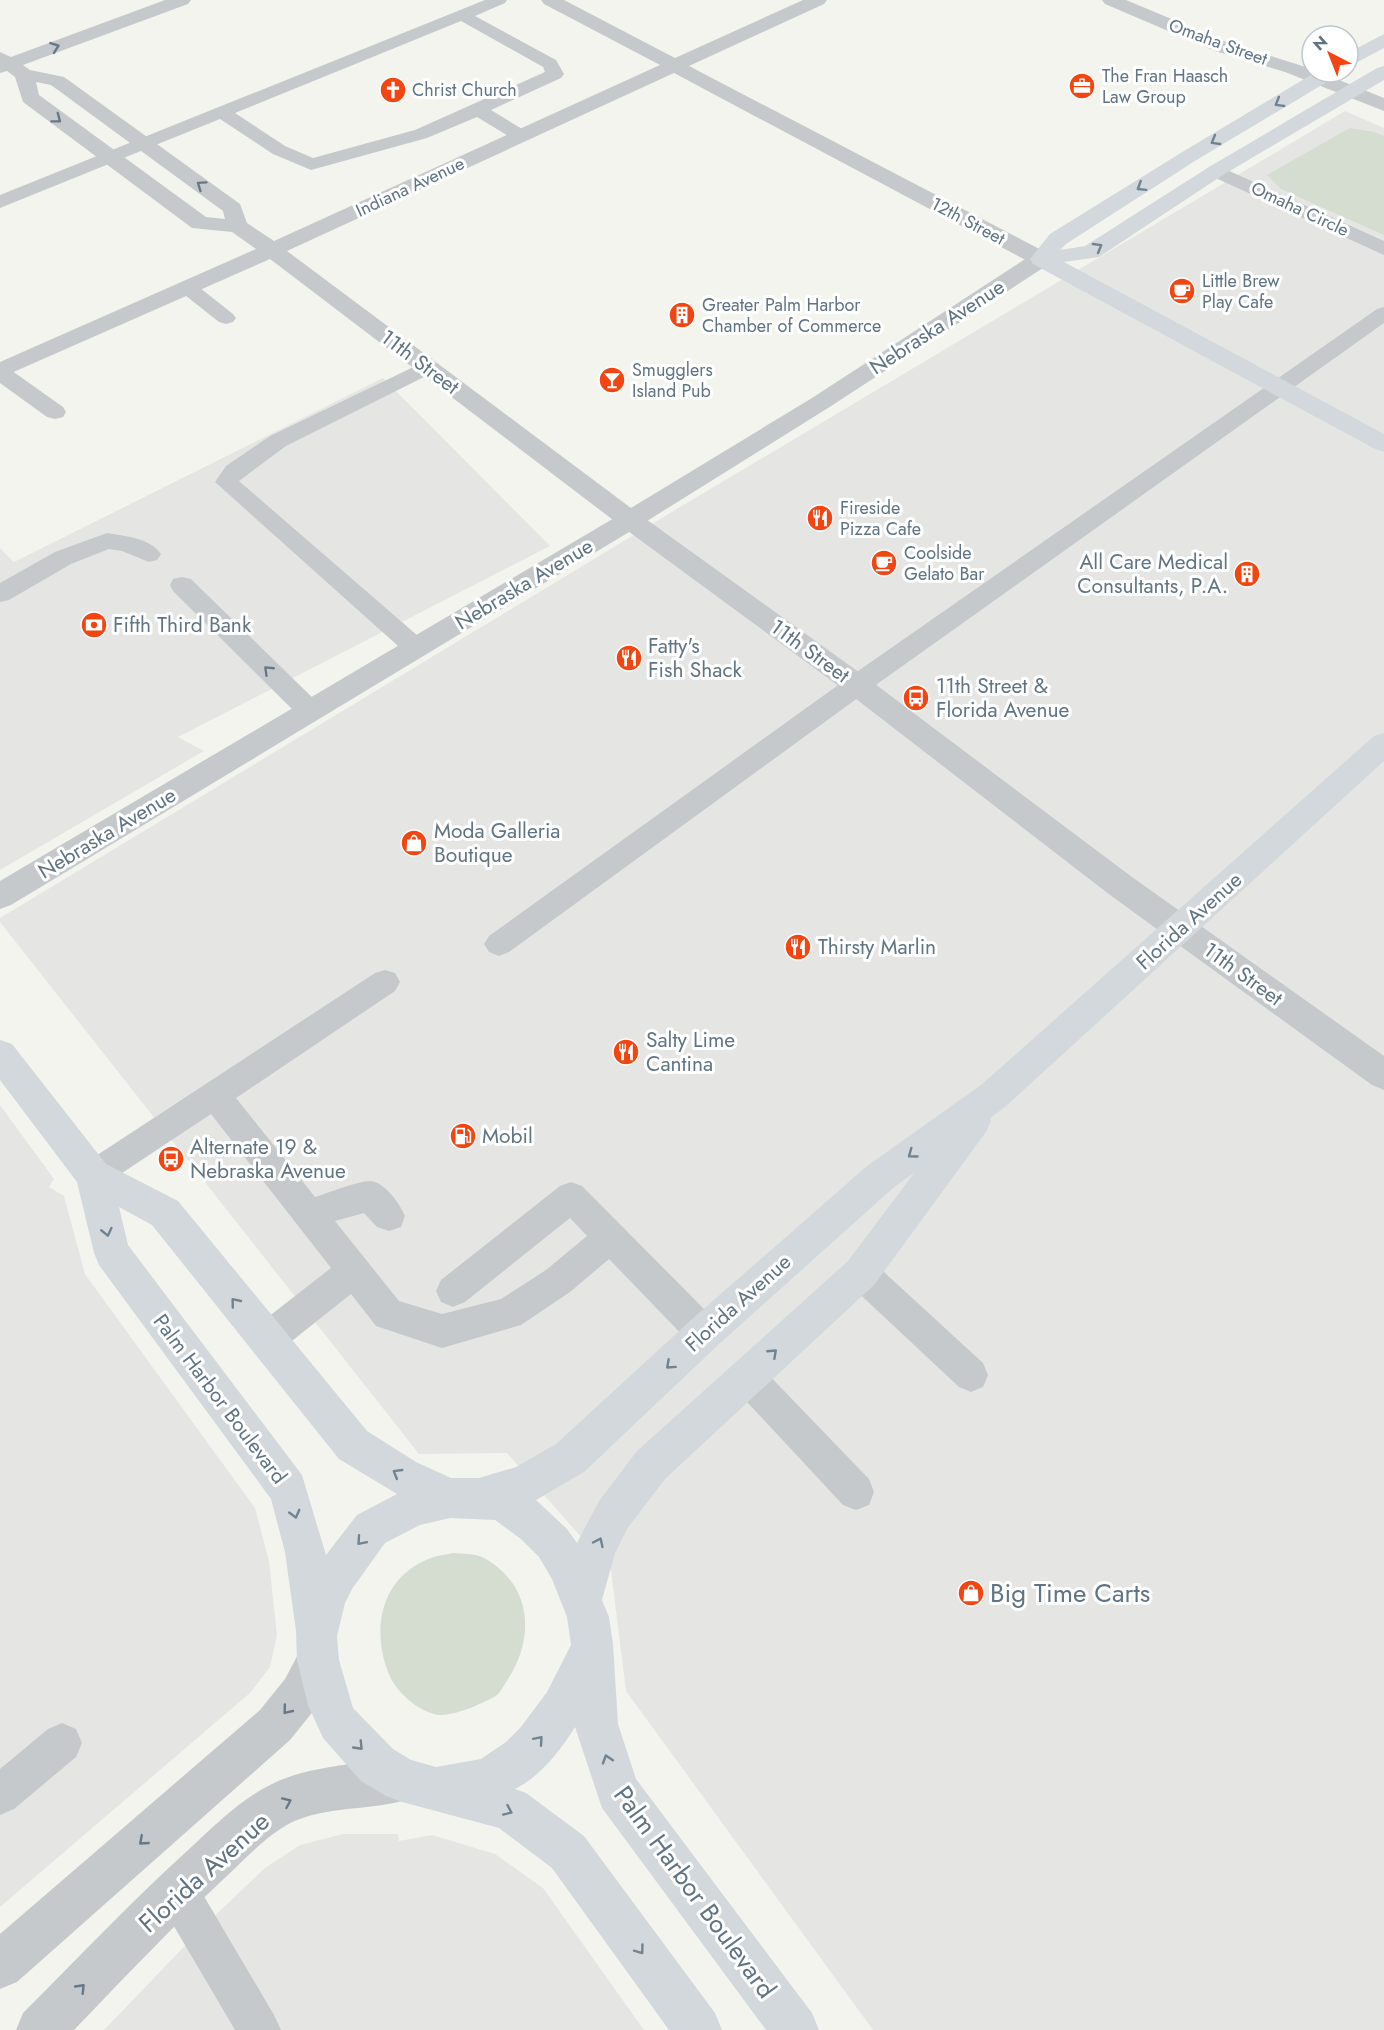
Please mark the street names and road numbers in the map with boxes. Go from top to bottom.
street label: Omaha Street [1165,12,1272,72]
street label: Indiana Avenue [351,150,469,224]
street label: Omaha Circle [1247,175,1353,243]
street label: 12th Street [926,191,1010,252]
street label: Nebraska Avenue [863,272,1011,382]
street label: 11th Street [374,323,466,401]
street label: Nebraska Avenue [449,531,599,637]
street label: 11th Street [764,612,856,690]
street label: Nebraska Avenue [32,780,182,886]
street label: Florida Avenue [1129,865,1249,977]
street label: 11th Street [1197,935,1289,1013]
street label: Florida Avenue [678,1247,798,1359]
street label: Palm Harbor Boulevard [146,1308,294,1490]
street label: Palm Harbor Boulevard [605,1778,785,2006]
street label: Florida Avenue [130,1803,278,1941]

